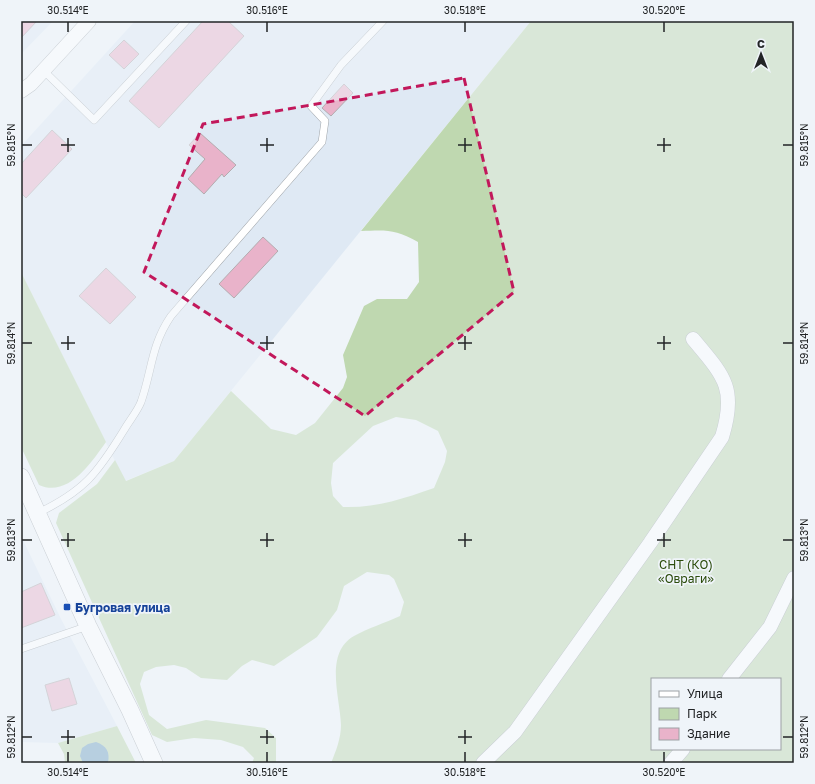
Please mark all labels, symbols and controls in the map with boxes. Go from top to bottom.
text: 30.514°E [47,4,89,16]
text: 30.516°E [246,4,288,16]
text: 30.518°E [444,4,486,16]
text: 30.520°E [643,4,685,16]
north arrow [741,34,781,74]
text: С [757,37,765,50]
text: 59.815°N [5,123,17,167]
text: 59.815°N [798,123,810,167]
text: 59.814°N [5,322,17,364]
text: 59.814°N [798,322,810,364]
text: 59.813°N [5,518,17,562]
text: 59.813°N [798,518,810,562]
park label: СНТ (КО) «Овраги» [658,557,714,586]
place label: Бугровая улица [75,600,170,615]
marker: Бугровая улица [62,602,72,612]
legend [651,678,781,750]
text: Улица [687,686,723,701]
text: Парк [687,706,717,721]
text: 59.812°N [5,715,17,759]
text: 59.812°N [798,715,810,759]
text: Здание [687,726,730,741]
text: 30.514°E [47,766,89,778]
text: 30.516°E [246,766,288,778]
text: 30.518°E [444,766,486,778]
text: 30.520°E [643,766,685,778]

